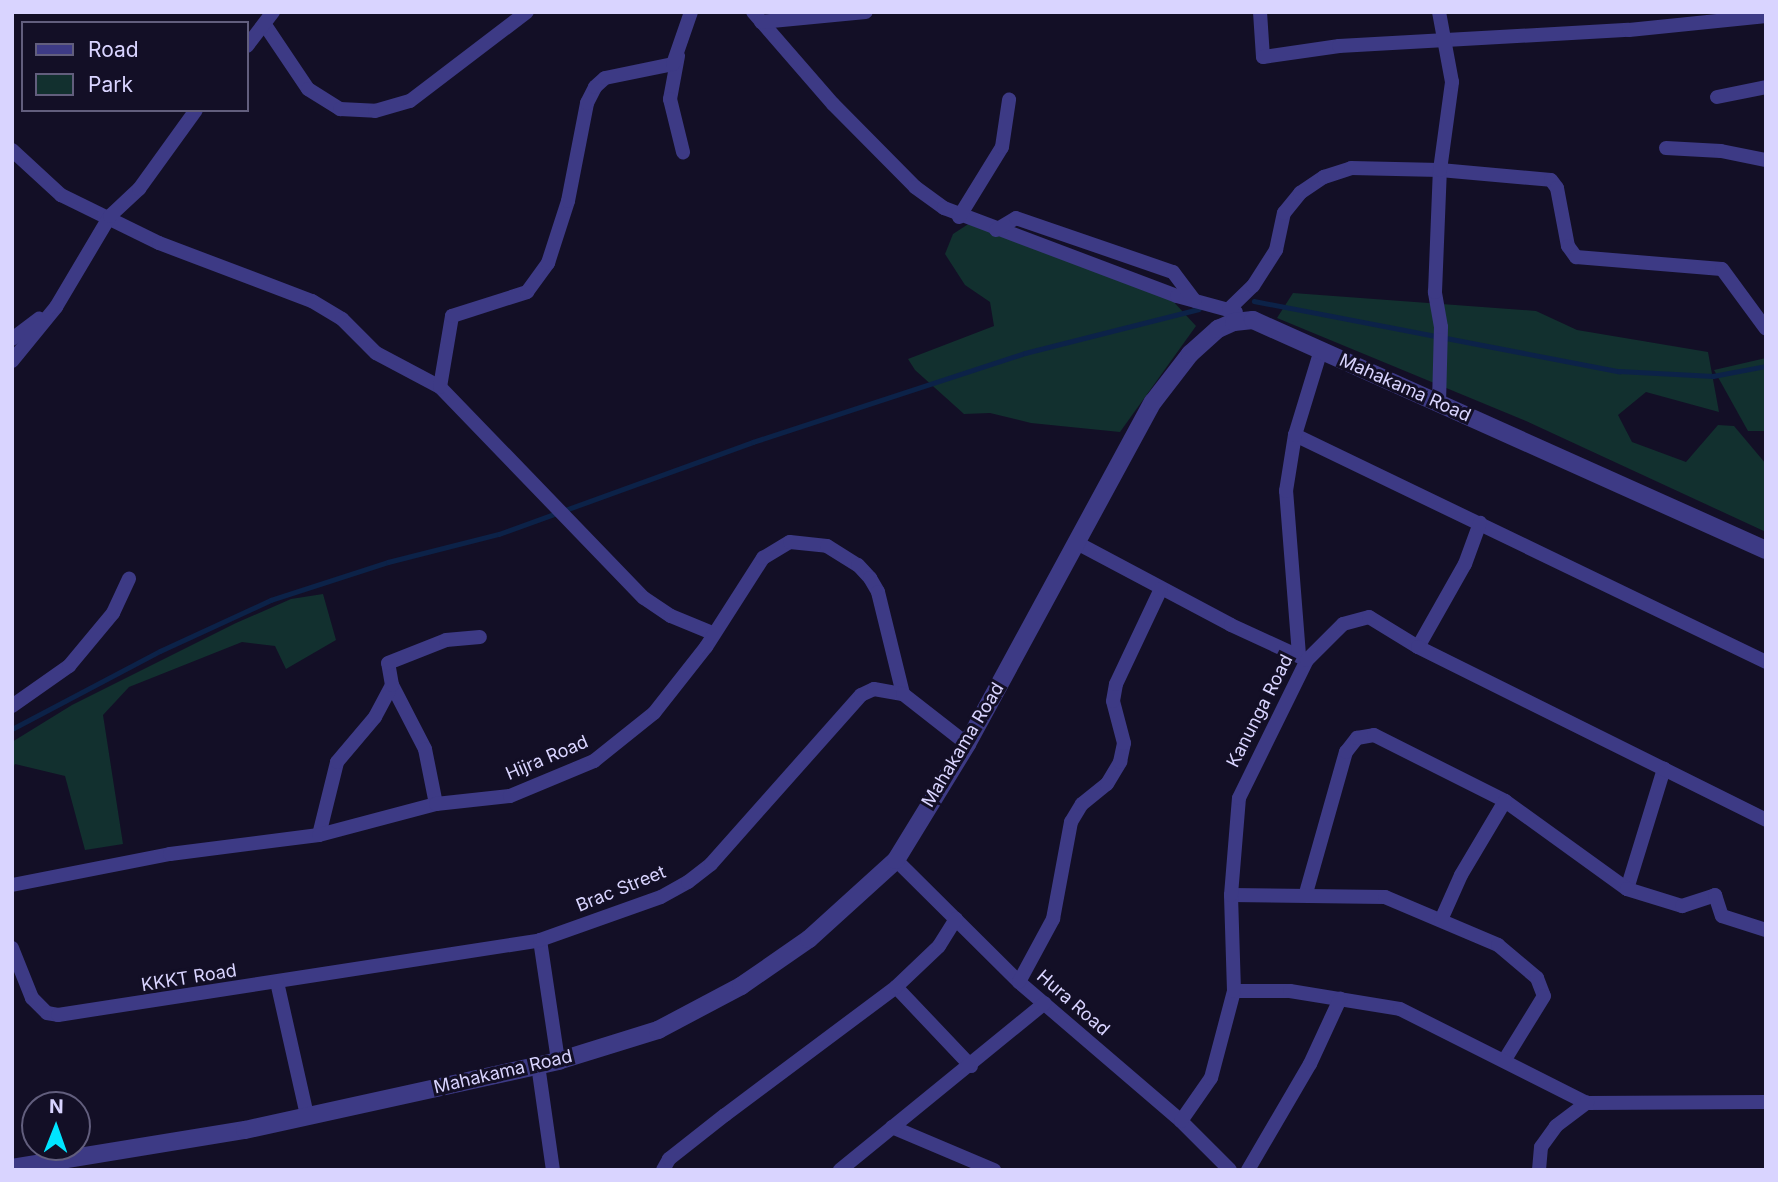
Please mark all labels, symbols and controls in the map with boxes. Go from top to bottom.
legend [21,21,248,112]
text: Road [88,37,139,62]
text: Park [88,72,133,97]
street label: Mahakama Road [1336,349,1474,427]
street label: Kanunga Road [1222,651,1298,771]
street label: Mahakama Road [917,679,1009,811]
street label: Hijra Road [503,731,591,785]
street label: Brac Street [573,861,669,917]
street label: KKKT Road [140,960,238,996]
street label: Hura Road [1032,966,1114,1040]
street label: Mahakama Road [432,1046,574,1098]
north arrow [21,1091,91,1161]
text: N [49,1095,64,1118]

